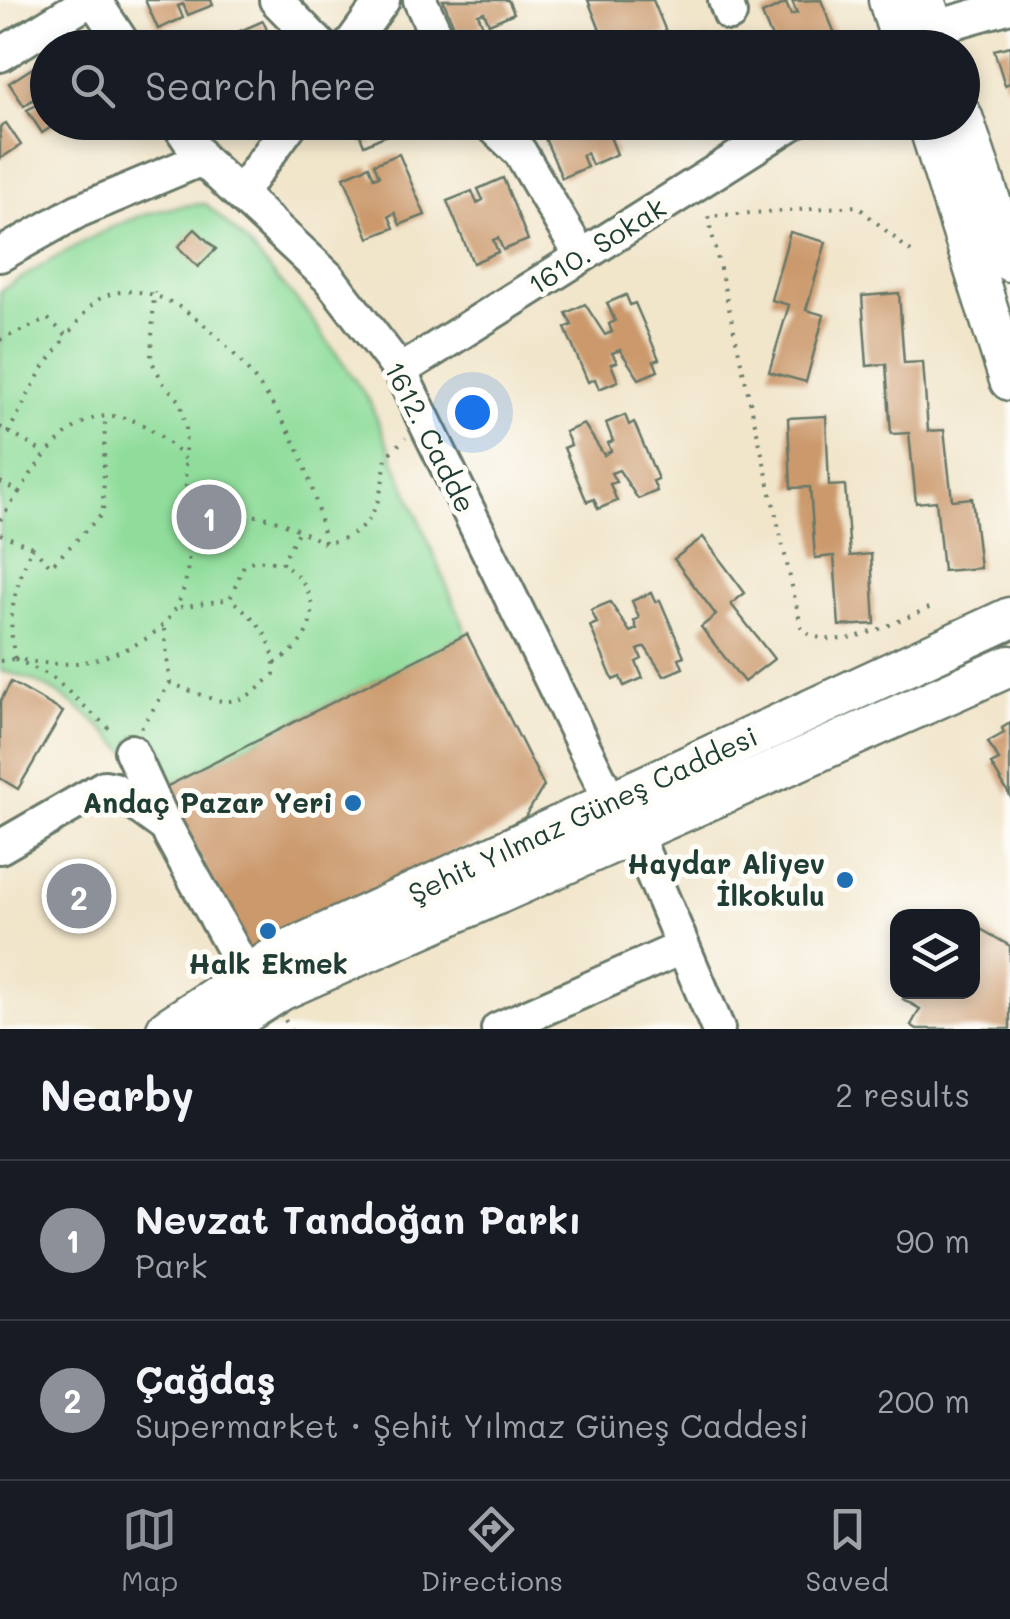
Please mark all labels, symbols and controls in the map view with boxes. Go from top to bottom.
search box [30,30,980,140]
icon: search [65,58,120,113]
text: Search here [145,60,376,110]
street label: 1610. Sokak [521,189,672,302]
street label: 1612. Cadde [377,355,484,518]
your location [447,387,498,438]
pin: 1 [176,480,242,554]
street label: Şehit Yılmaz Güneş Caddesi [402,717,763,911]
place label: Andaç Pazar Yeri [83,784,333,820]
marker: Andaç Pazar Yeri [342,792,364,814]
place label: Haydar Aliyev İlkokulu [627,845,825,913]
pin: 2 [46,858,112,934]
marker: Haydar Aliyev İlkokulu [834,869,856,891]
map controls [890,909,980,999]
button: layers [890,909,980,999]
marker: Halk Ekmek [257,920,279,942]
place label: Halk Ekmek [188,945,348,981]
text: Nearby [40,1067,194,1122]
text: 2 results [835,1073,970,1115]
text: Nevzat Tandoğan Parkı [135,1194,582,1244]
text: 1 [65,1219,80,1261]
text: 90 m [896,1219,970,1261]
text: Park [135,1244,208,1286]
text: Çağdaş [135,1354,276,1404]
text: 2 [64,1379,81,1421]
text: 200 m [877,1379,970,1421]
text: Supermarket · Şehit Yılmaz Güneş Caddesi [135,1404,809,1446]
tab: Map [121,1502,178,1598]
tab: Directions [421,1502,563,1598]
tab: Saved [806,1502,889,1598]

